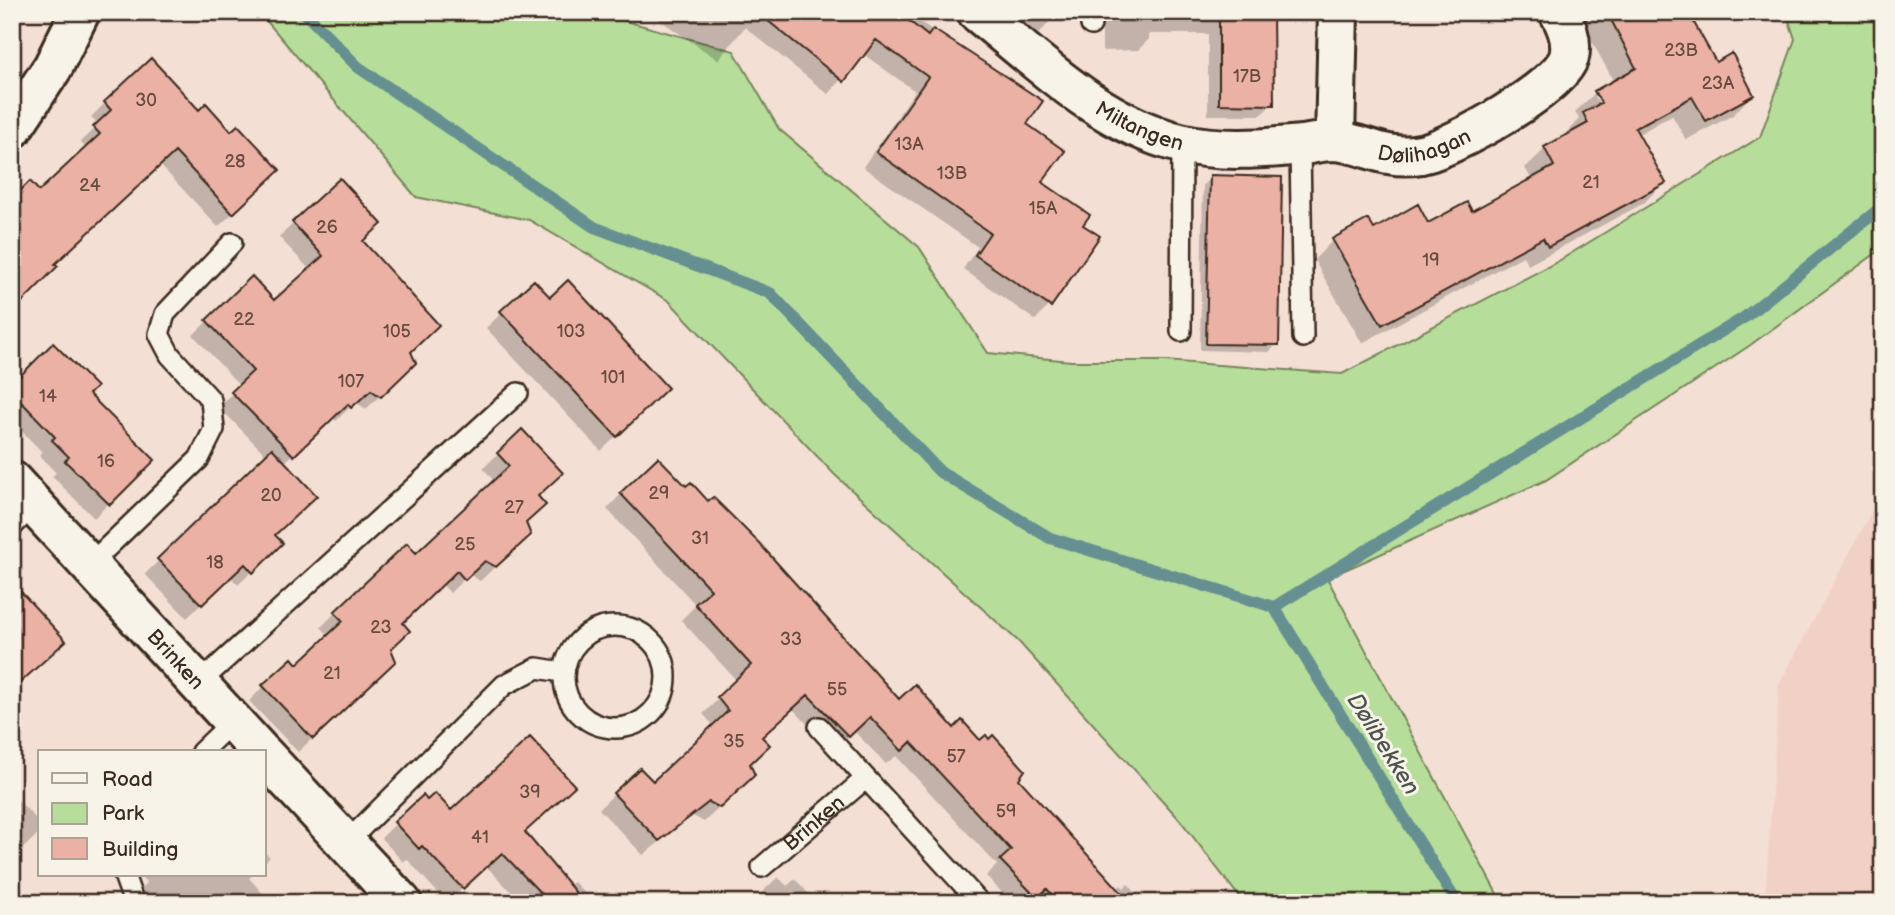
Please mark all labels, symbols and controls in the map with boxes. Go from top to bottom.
house number: 23B [1664,40,1698,61]
house number: 17B [1233,66,1261,87]
house number: 23A [1702,73,1734,94]
house number: 30 [135,90,157,111]
street label: Miltangen [1091,96,1186,156]
street label: Dølihagan [1375,123,1475,168]
house number: 13A [894,134,924,155]
house number: 28 [224,151,246,172]
house number: 13B [937,163,967,184]
house number: 21 [1582,172,1600,193]
house number: 24 [79,175,101,196]
house number: 15A [1029,198,1057,219]
house number: 26 [316,217,338,238]
house number: 19 [1422,250,1440,271]
house number: 22 [233,309,255,330]
house number: 105 [383,321,411,342]
house number: 103 [557,321,585,342]
house number: 101 [601,367,625,388]
house number: 107 [338,371,364,392]
house number: 14 [39,386,57,407]
house number: 16 [97,451,115,472]
house number: 29 [648,483,670,504]
house number: 20 [260,485,282,506]
house number: 27 [504,497,524,518]
house number: 31 [691,528,709,549]
house number: 25 [455,534,475,555]
house number: 18 [206,552,224,573]
house number: 23 [370,617,392,638]
street label: Brinken [142,624,210,695]
house number: 33 [780,629,802,650]
house number: 21 [323,663,341,684]
house number: 55 [827,679,847,700]
water label: Dølibekken [1341,688,1425,800]
house number: 35 [723,731,745,752]
house number: 57 [946,746,966,767]
legend [38,750,266,876]
text: Road [102,767,153,792]
house number: 39 [519,782,541,803]
street label: Brinken [778,790,850,856]
text: Park [102,801,145,826]
house number: 59 [996,801,1016,822]
house number: 41 [471,827,489,848]
text: Building [102,837,178,862]

